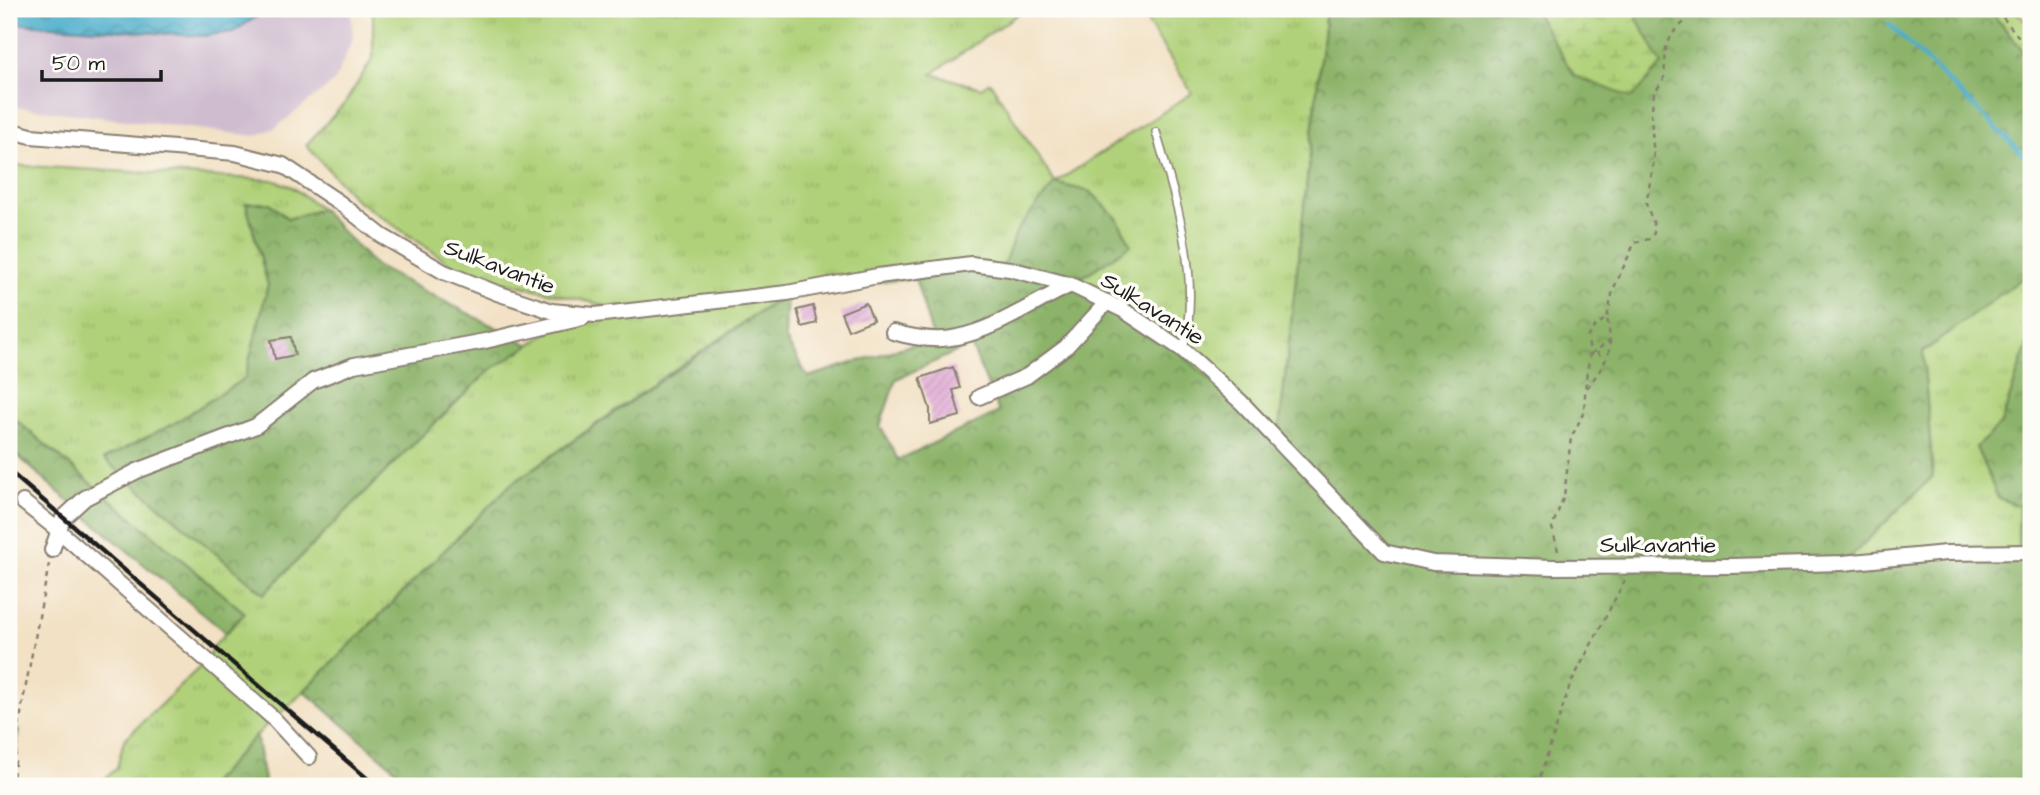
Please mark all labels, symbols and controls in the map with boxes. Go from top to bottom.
scale bar [42,38,161,82]
text: 50 m [52,49,106,78]
street label: Sulkavantie [440,231,560,303]
street label: Sulkavantie [1095,264,1210,353]
street label: Sulkavantie [1600,529,1716,561]

